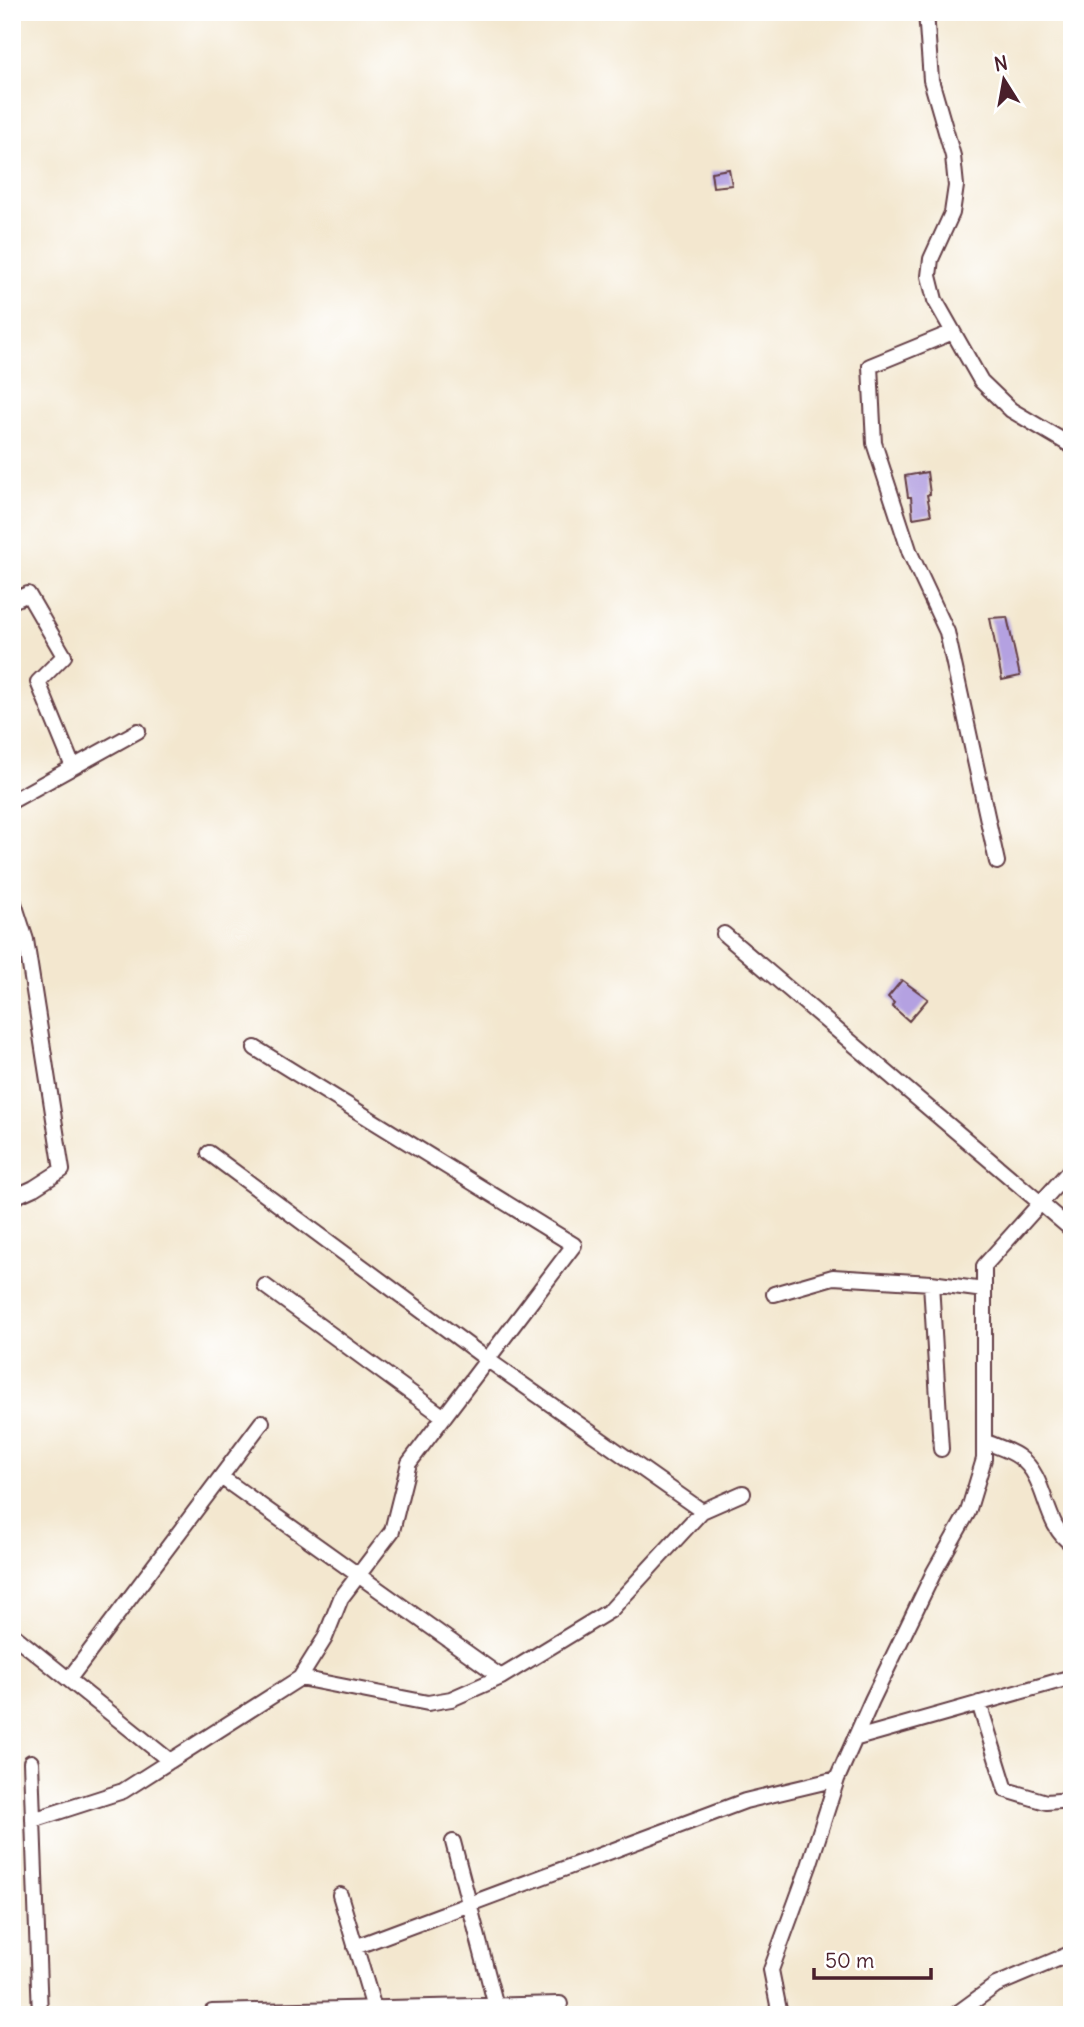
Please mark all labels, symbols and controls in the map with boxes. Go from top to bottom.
north arrow [968,46,1038,116]
text: N [992,50,1009,76]
scale bar [814,1936,932,1980]
text: 50 m [825,1947,874,1974]

